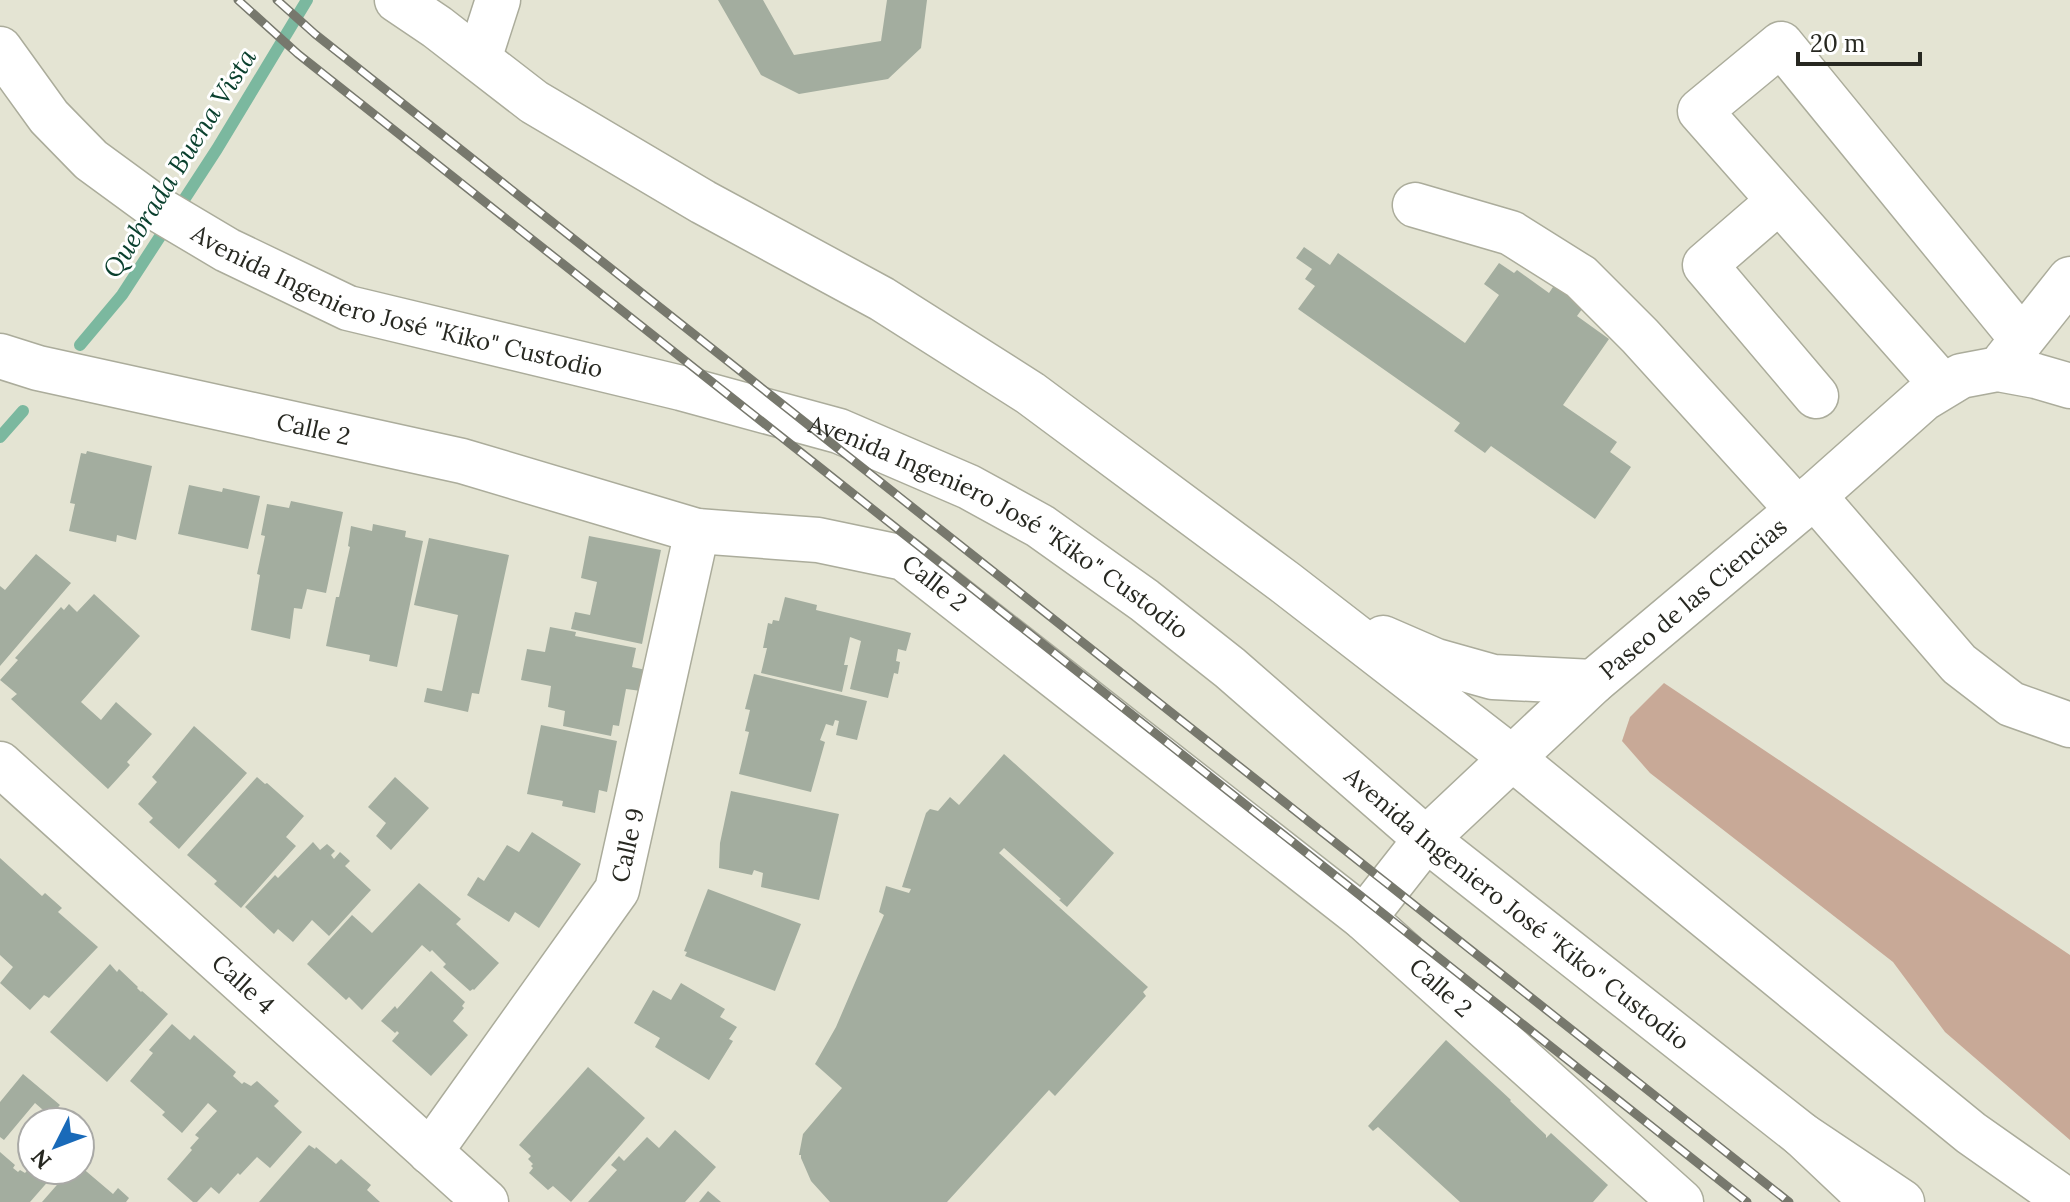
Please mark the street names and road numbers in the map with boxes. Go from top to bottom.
street label: Avenida Ingeniero José "Kiko" Custodio [185,217,606,384]
street label: Calle 2 [274,405,353,452]
street label: Avenida Ingeniero José "Kiko" Custodio [804,408,1195,645]
street label: Paseo de las Ciencias [1593,511,1793,686]
street label: Calle 2 [896,547,974,618]
street label: Avenida Ingeniero José "Kiko" Custodio [1338,759,1696,1056]
street label: Calle 9 [604,805,650,885]
street label: Calle 4 [206,947,282,1020]
street label: Calle 2 [1403,951,1479,1023]

